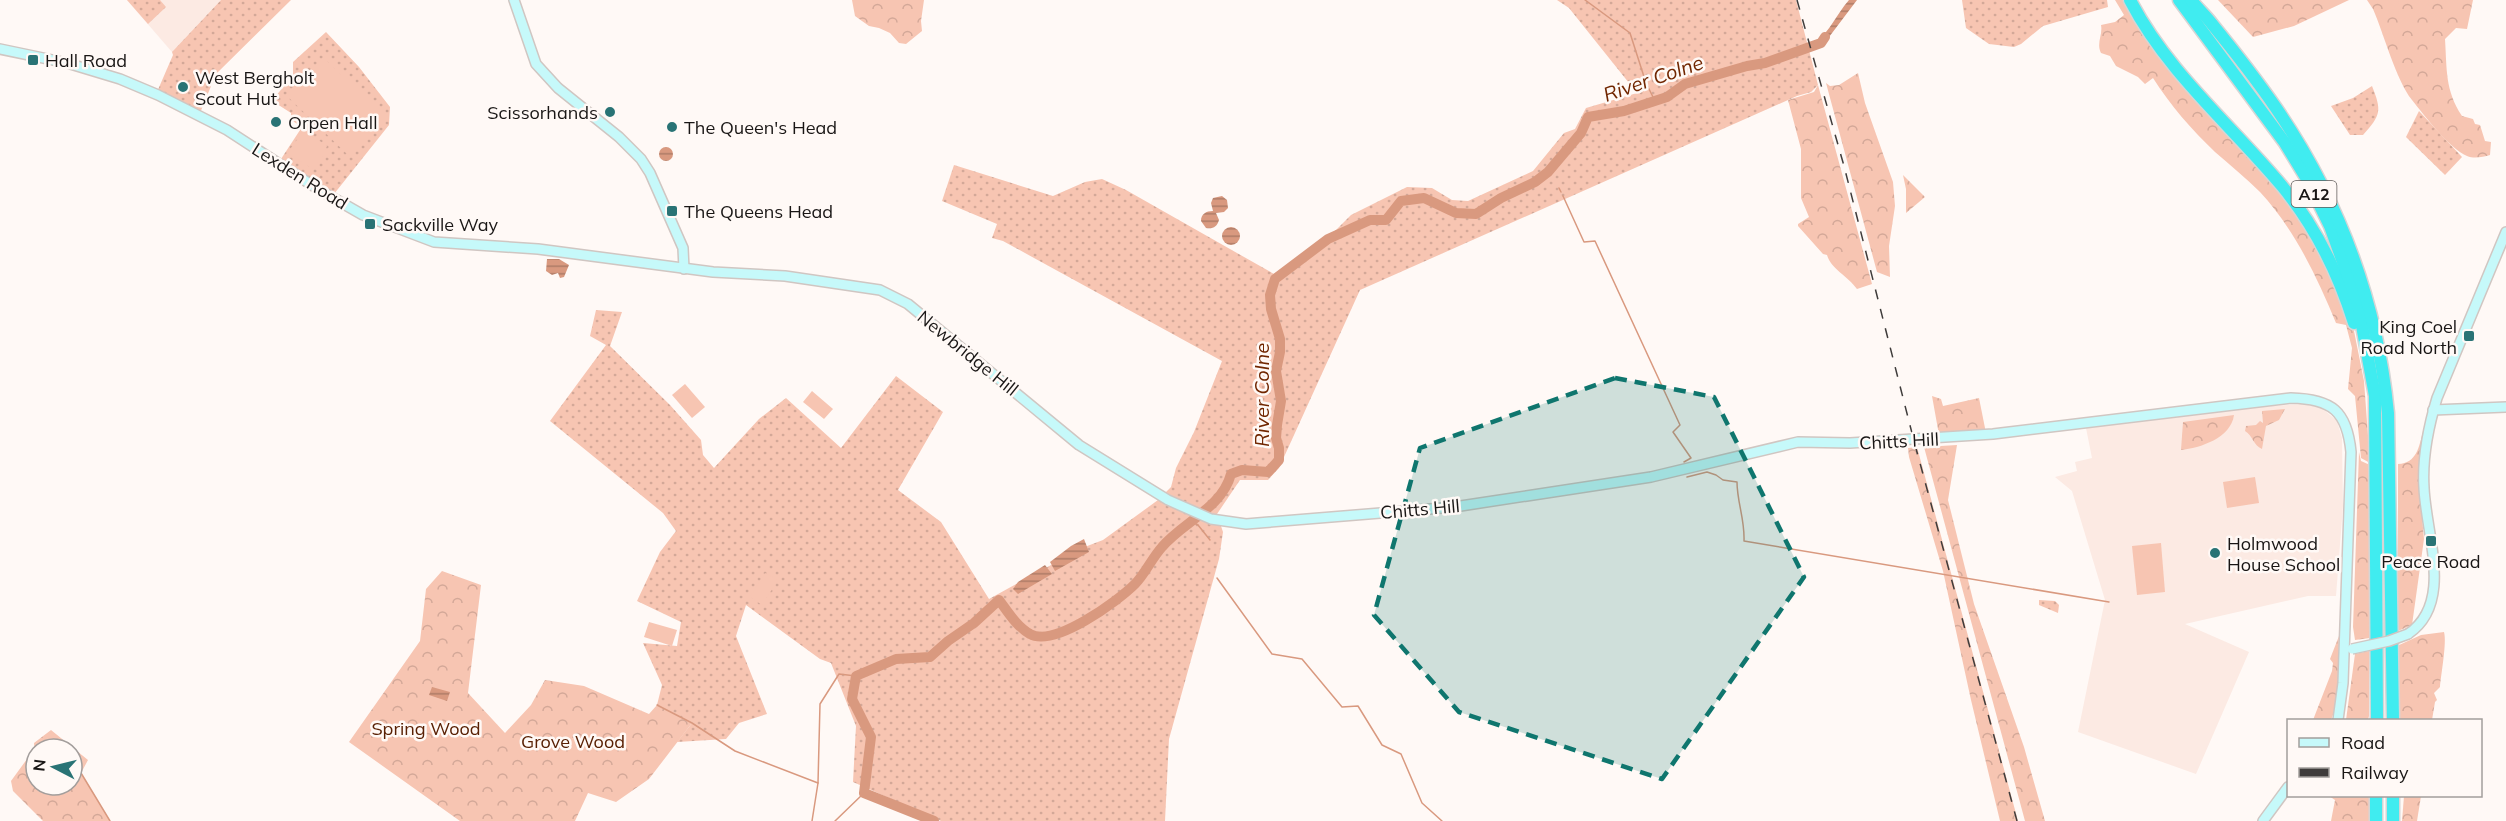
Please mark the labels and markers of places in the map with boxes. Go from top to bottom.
place label: Hall Road [45,49,127,72]
marker: Hall Road [26,53,40,67]
place label: West Bergholt Scout Hut [195,66,314,110]
marker: West Bergholt Scout Hut [176,80,190,94]
place label: Scissorhands [487,101,598,124]
marker: Scissorhands [603,105,617,119]
place label: Orpen Hall [288,111,377,134]
marker: Orpen Hall [269,115,283,129]
place label: The Queen's Head [684,116,837,139]
marker: The Queen's Head [665,120,679,134]
place label: The Queens Head [684,200,833,223]
marker: The Queens Head [665,204,679,218]
place label: Sackville Way [382,213,498,236]
marker: Sackville Way [363,217,377,231]
place label: King Coel Road North [2361,315,2457,359]
marker: King Coel Road North [2462,329,2476,343]
place label: Holmwood House School [2227,532,2340,576]
marker: Peace Road [2424,534,2438,548]
marker: Holmwood House School [2208,546,2222,560]
place label: Peace Road [2381,550,2481,573]

